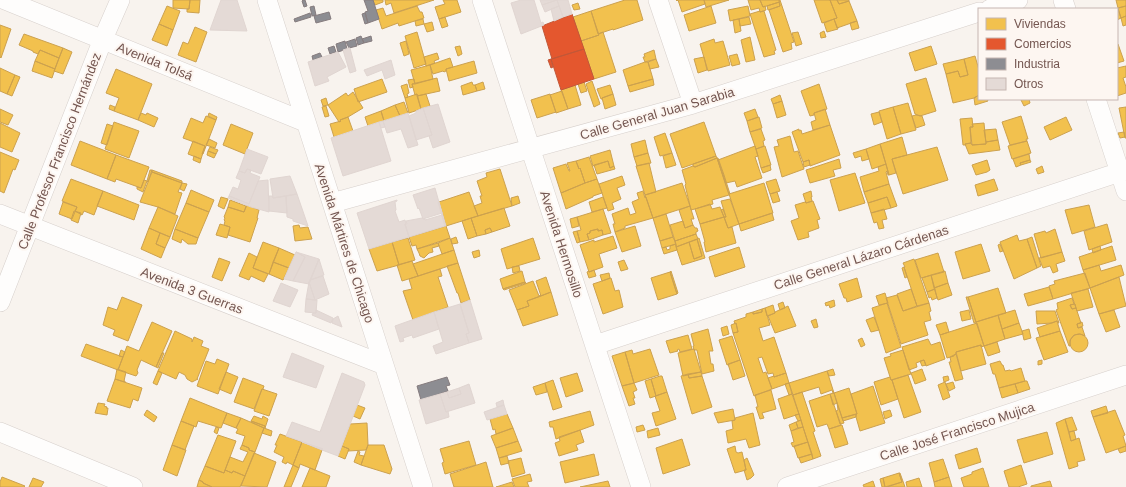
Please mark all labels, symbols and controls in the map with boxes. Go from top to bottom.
legend [978,8,1118,100]
text: Viviendas [1014,17,1066,31]
text: Comercios [1014,37,1071,51]
street label: Avenida Tolsá [115,39,196,84]
street label: Calle Profesor Francisco Hernández [15,51,104,252]
text: Industria [1014,57,1060,71]
text: Otros [1014,77,1043,91]
street label: Calle General Juan Sarabia [578,84,737,143]
street label: Avenida Mártires de Chicago [312,162,377,325]
street label: Avenida Hermosillo [537,189,586,300]
street label: Calle General Lázaro Cárdenas [772,222,951,293]
street label: Avenida 3 Guerras [139,264,245,317]
street label: Calle José Francisco Mujica [878,399,1037,464]

